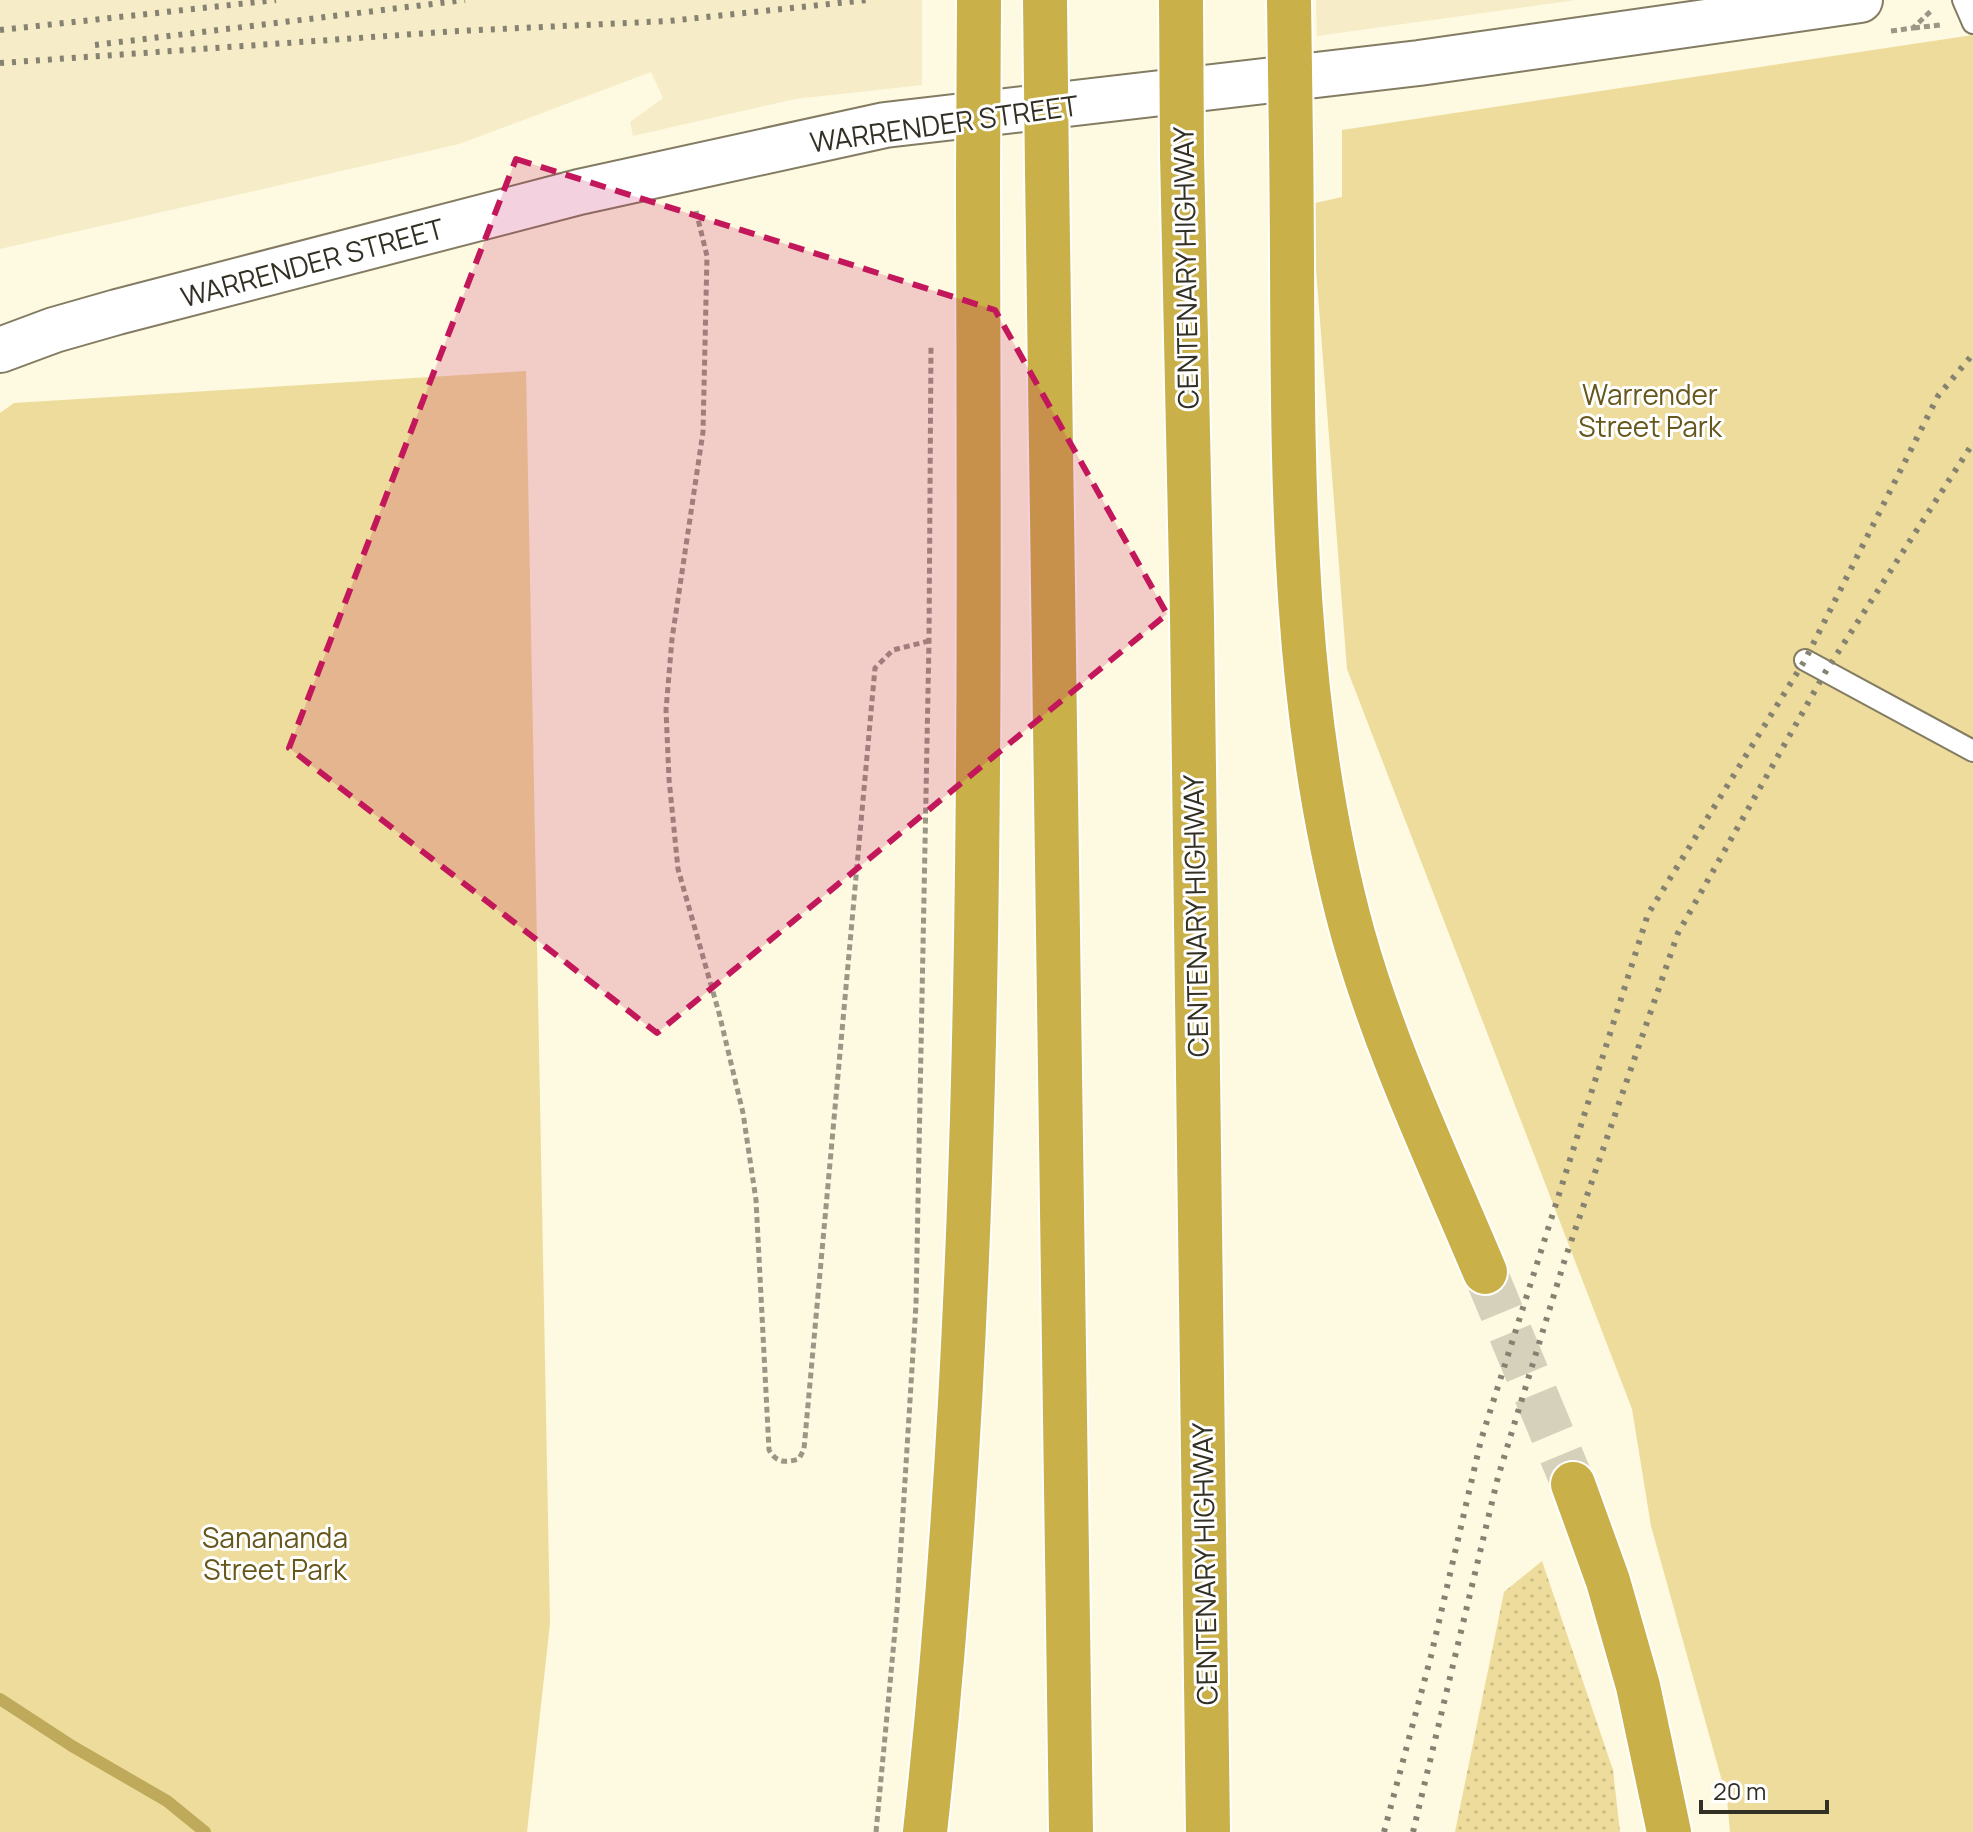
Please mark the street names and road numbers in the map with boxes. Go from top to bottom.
street label: WARRENDER STREET [807,85,1081,161]
street label: CENTENARY HIGHWAY [1164,126,1206,410]
street label: WARRENDER STREET [176,209,448,315]
street label: CENTENARY HIGHWAY [1174,774,1216,1058]
street label: CENTENARY HIGHWAY [1183,1422,1225,1706]

